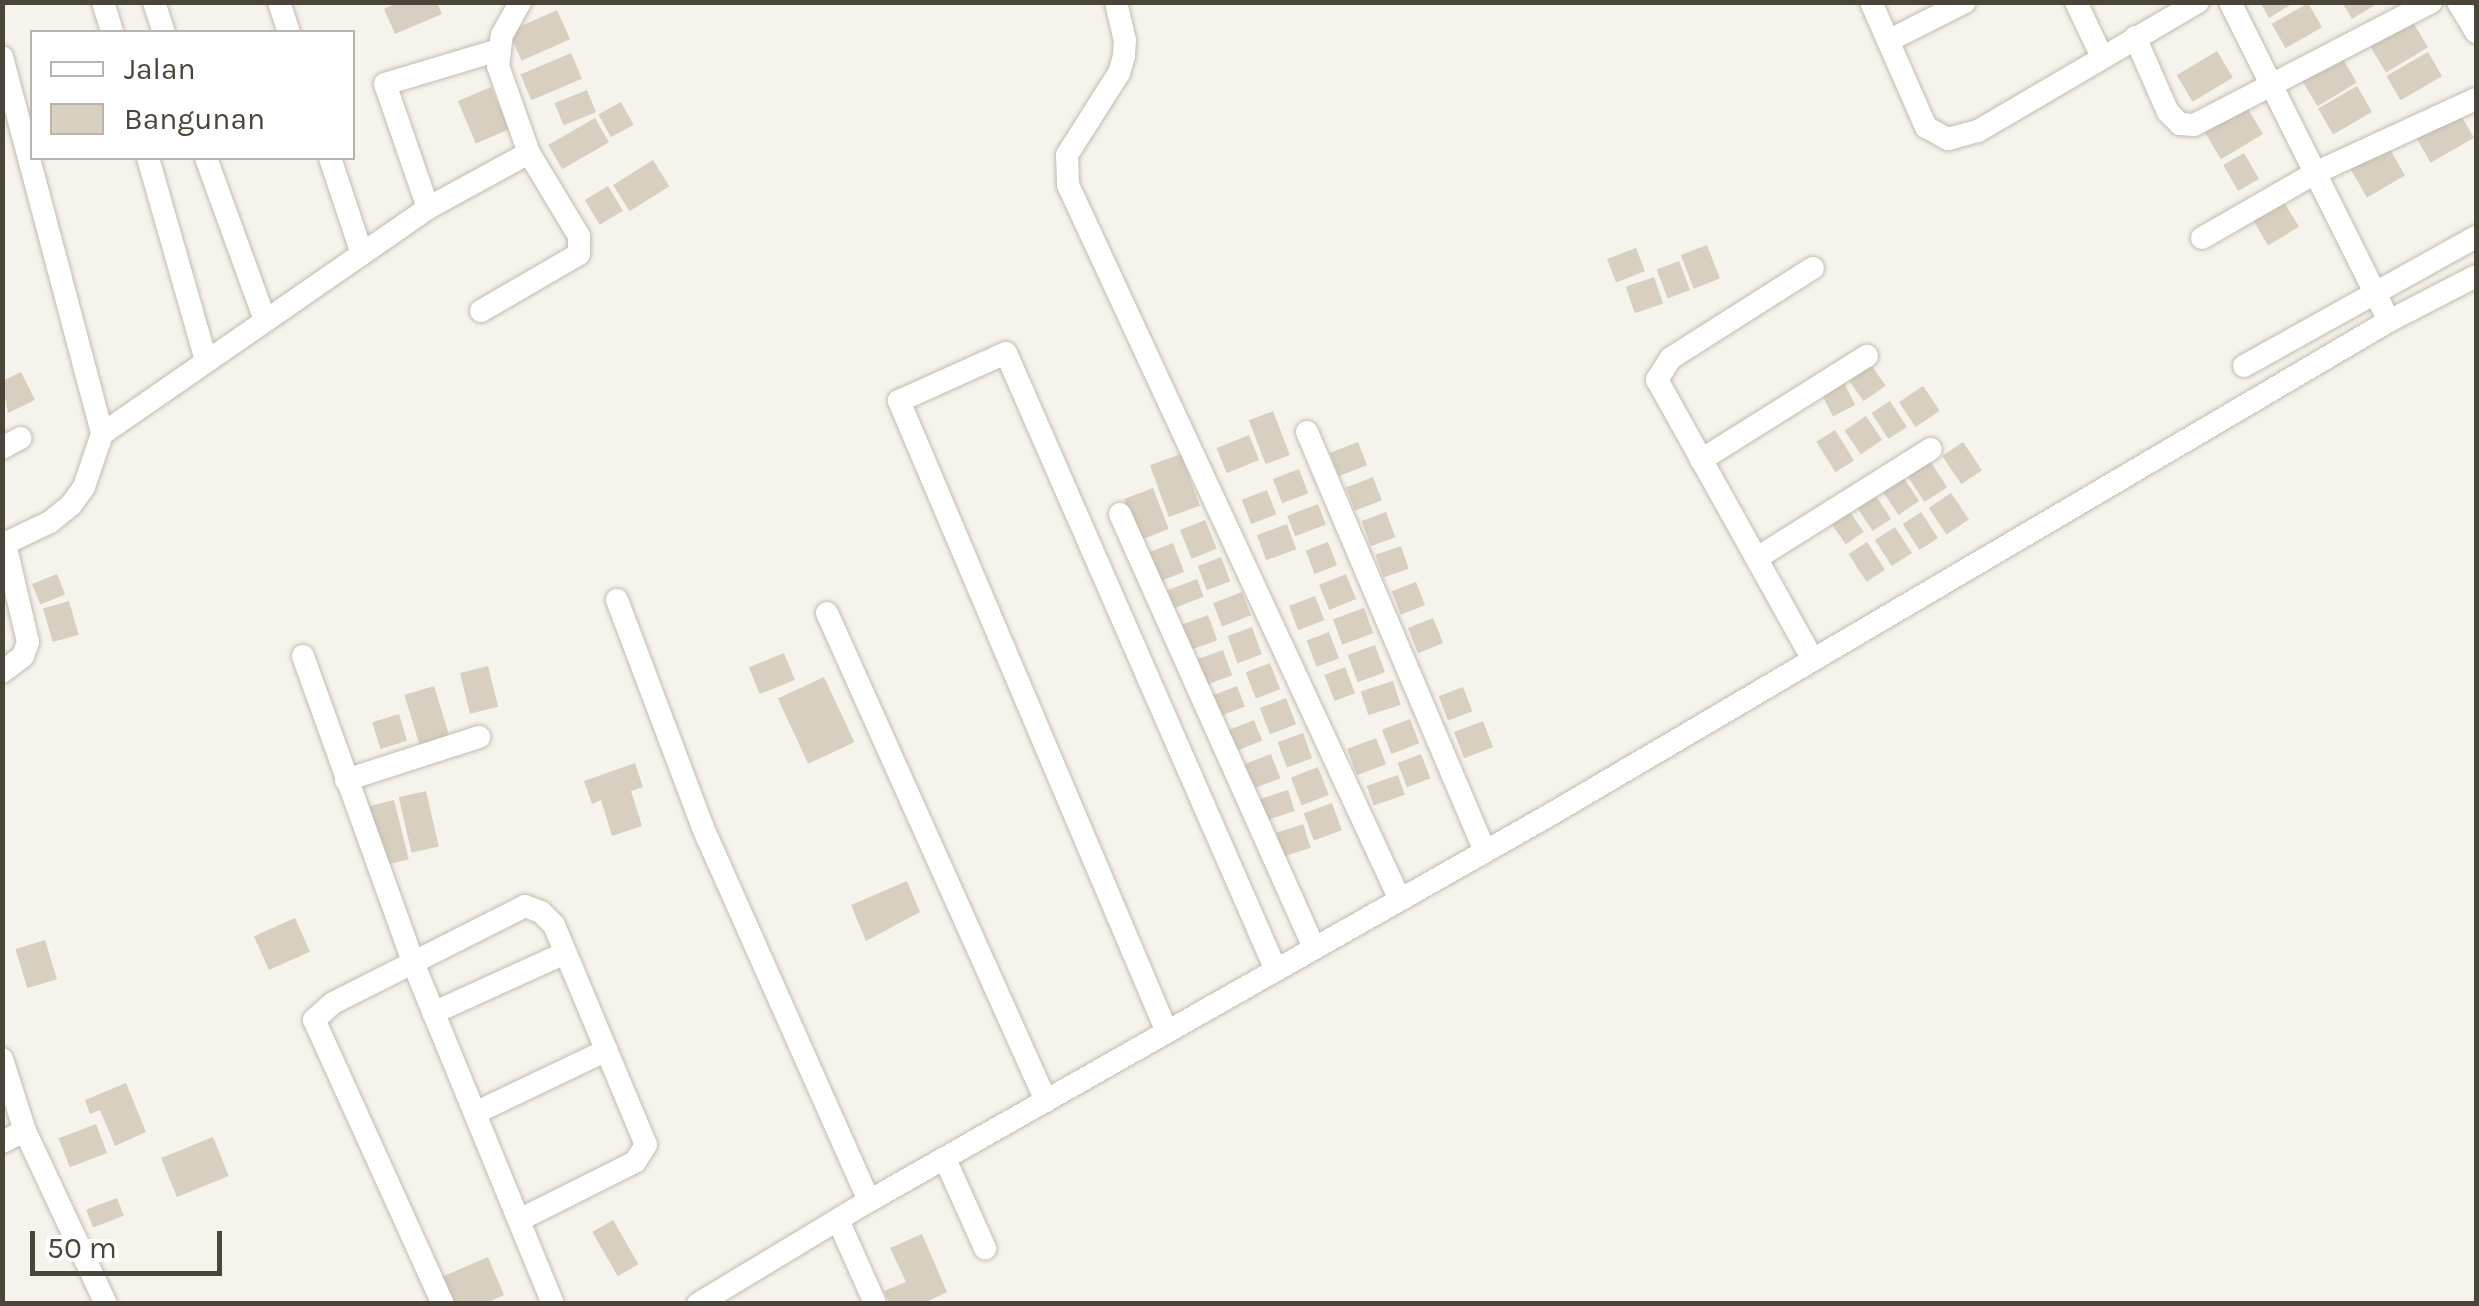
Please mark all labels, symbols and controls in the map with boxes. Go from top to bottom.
legend [30,30,355,160]
text: Jalan [124,51,196,87]
text: Bangunan [124,101,265,137]
scale bar [35,1211,228,1273]
text: 50 m [47,1230,117,1266]

